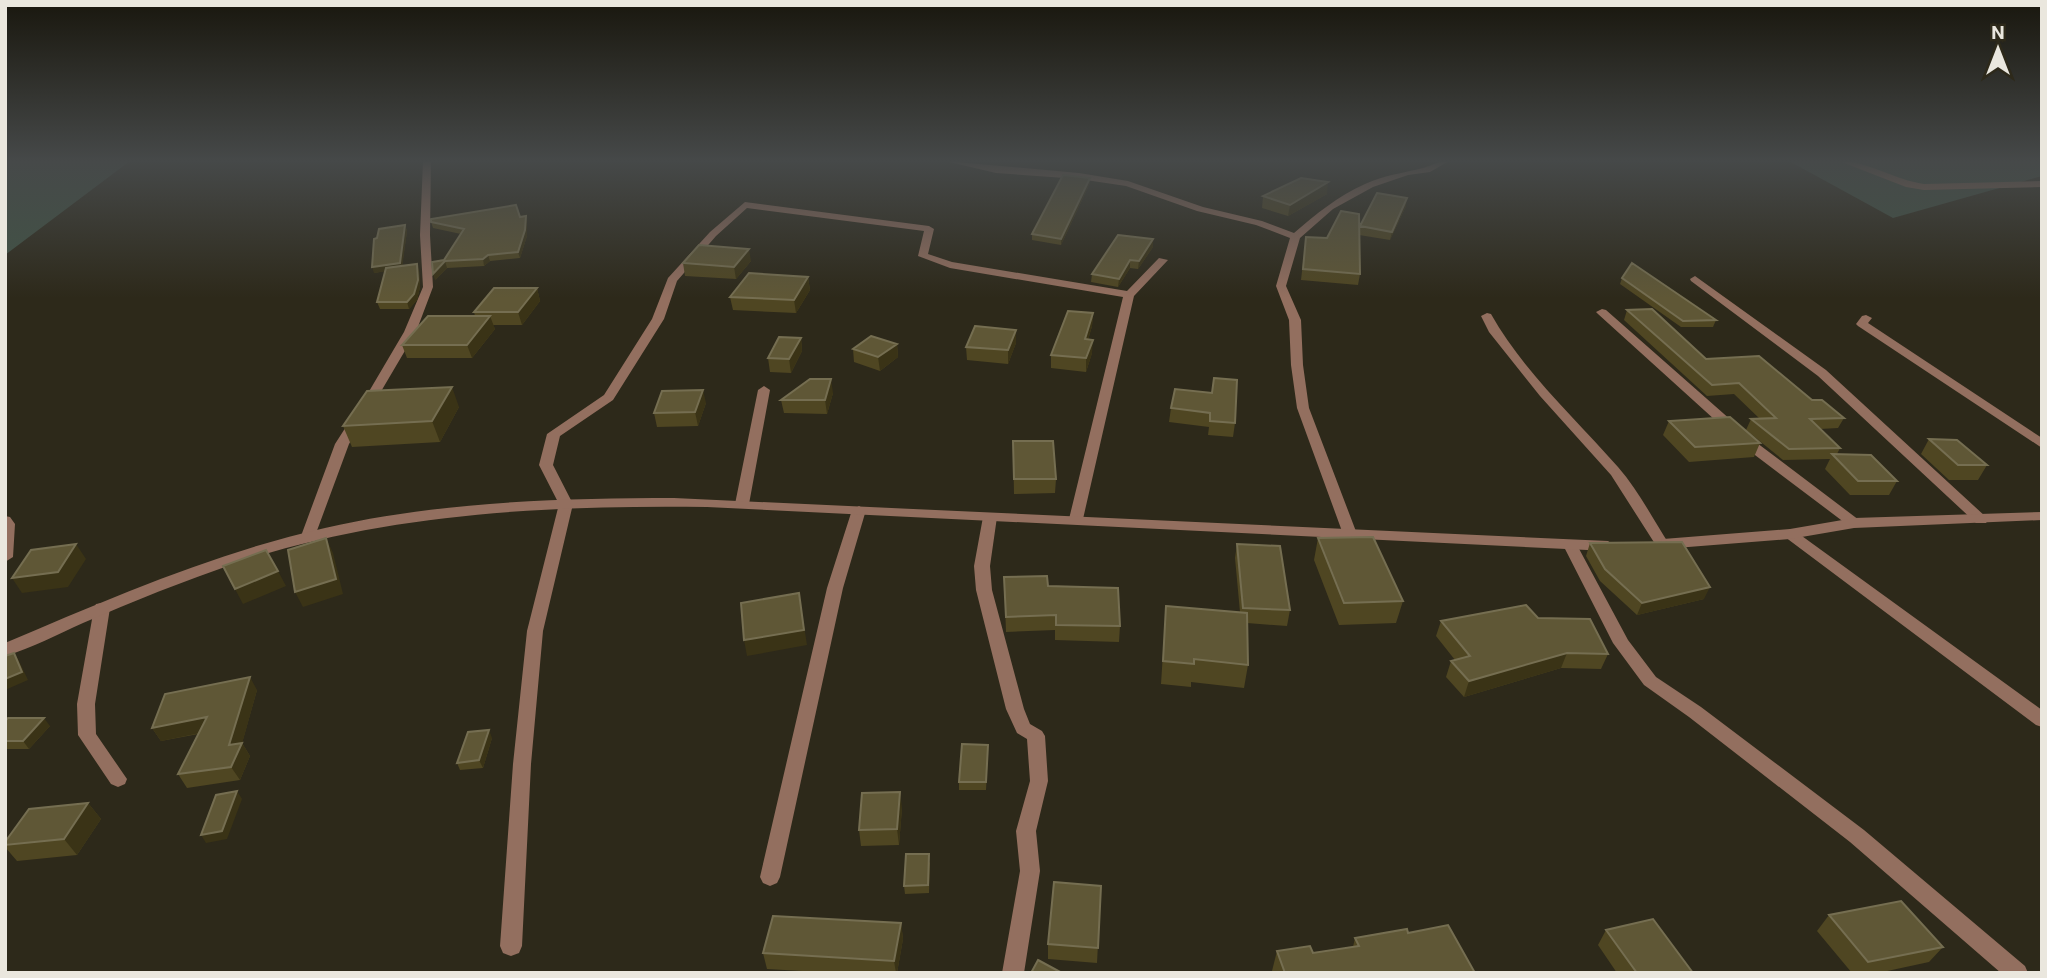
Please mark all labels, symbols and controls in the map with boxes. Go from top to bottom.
north arrow [1963,14,2033,84]
text: N [1991,21,2005,44]

